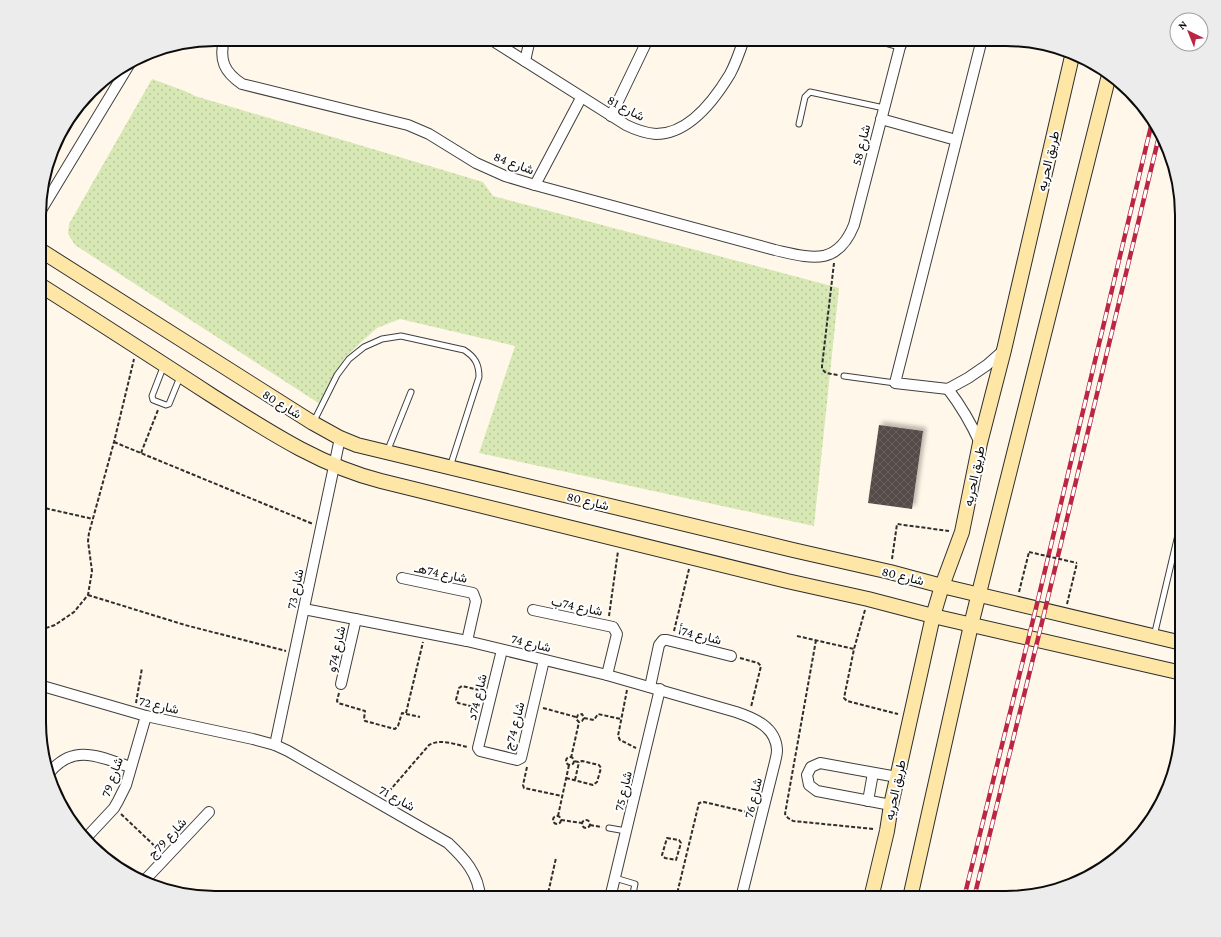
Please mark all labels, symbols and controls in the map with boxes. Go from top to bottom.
north arrow [1169,12,1209,52]
text: N [1175,17,1189,32]
street label: شارع 81 [604,92,647,126]
street label: شارع 58 [849,123,875,168]
street label: طريق الحريه [1034,129,1063,193]
street label: شارع 84 [491,148,536,179]
street label: شارع 80 [259,386,304,423]
street label: طريق الحريه [960,444,989,508]
street label: شارع 80 [565,489,611,515]
street label: شارع 74هـ [412,560,469,588]
street label: شارع 80 [880,564,926,590]
street label: شارع 73 [283,568,309,611]
street label: شارع 74ب [550,593,604,621]
street label: شارع 74أ [676,622,723,650]
street label: شارع 74و [323,625,350,674]
street label: شارع 74 [509,631,553,657]
street label: شارع 74د [464,672,492,722]
street label: شارع 72 [137,693,181,719]
street label: شارع 74ج [500,700,530,752]
street label: شارع 79 [98,755,128,800]
street label: طريق الحريه [881,758,910,822]
street label: شارع 75 [611,770,637,813]
street label: شارع 76 [741,776,767,820]
street label: شارع 71 [375,782,418,816]
street label: شارع 79ج [145,815,191,863]

